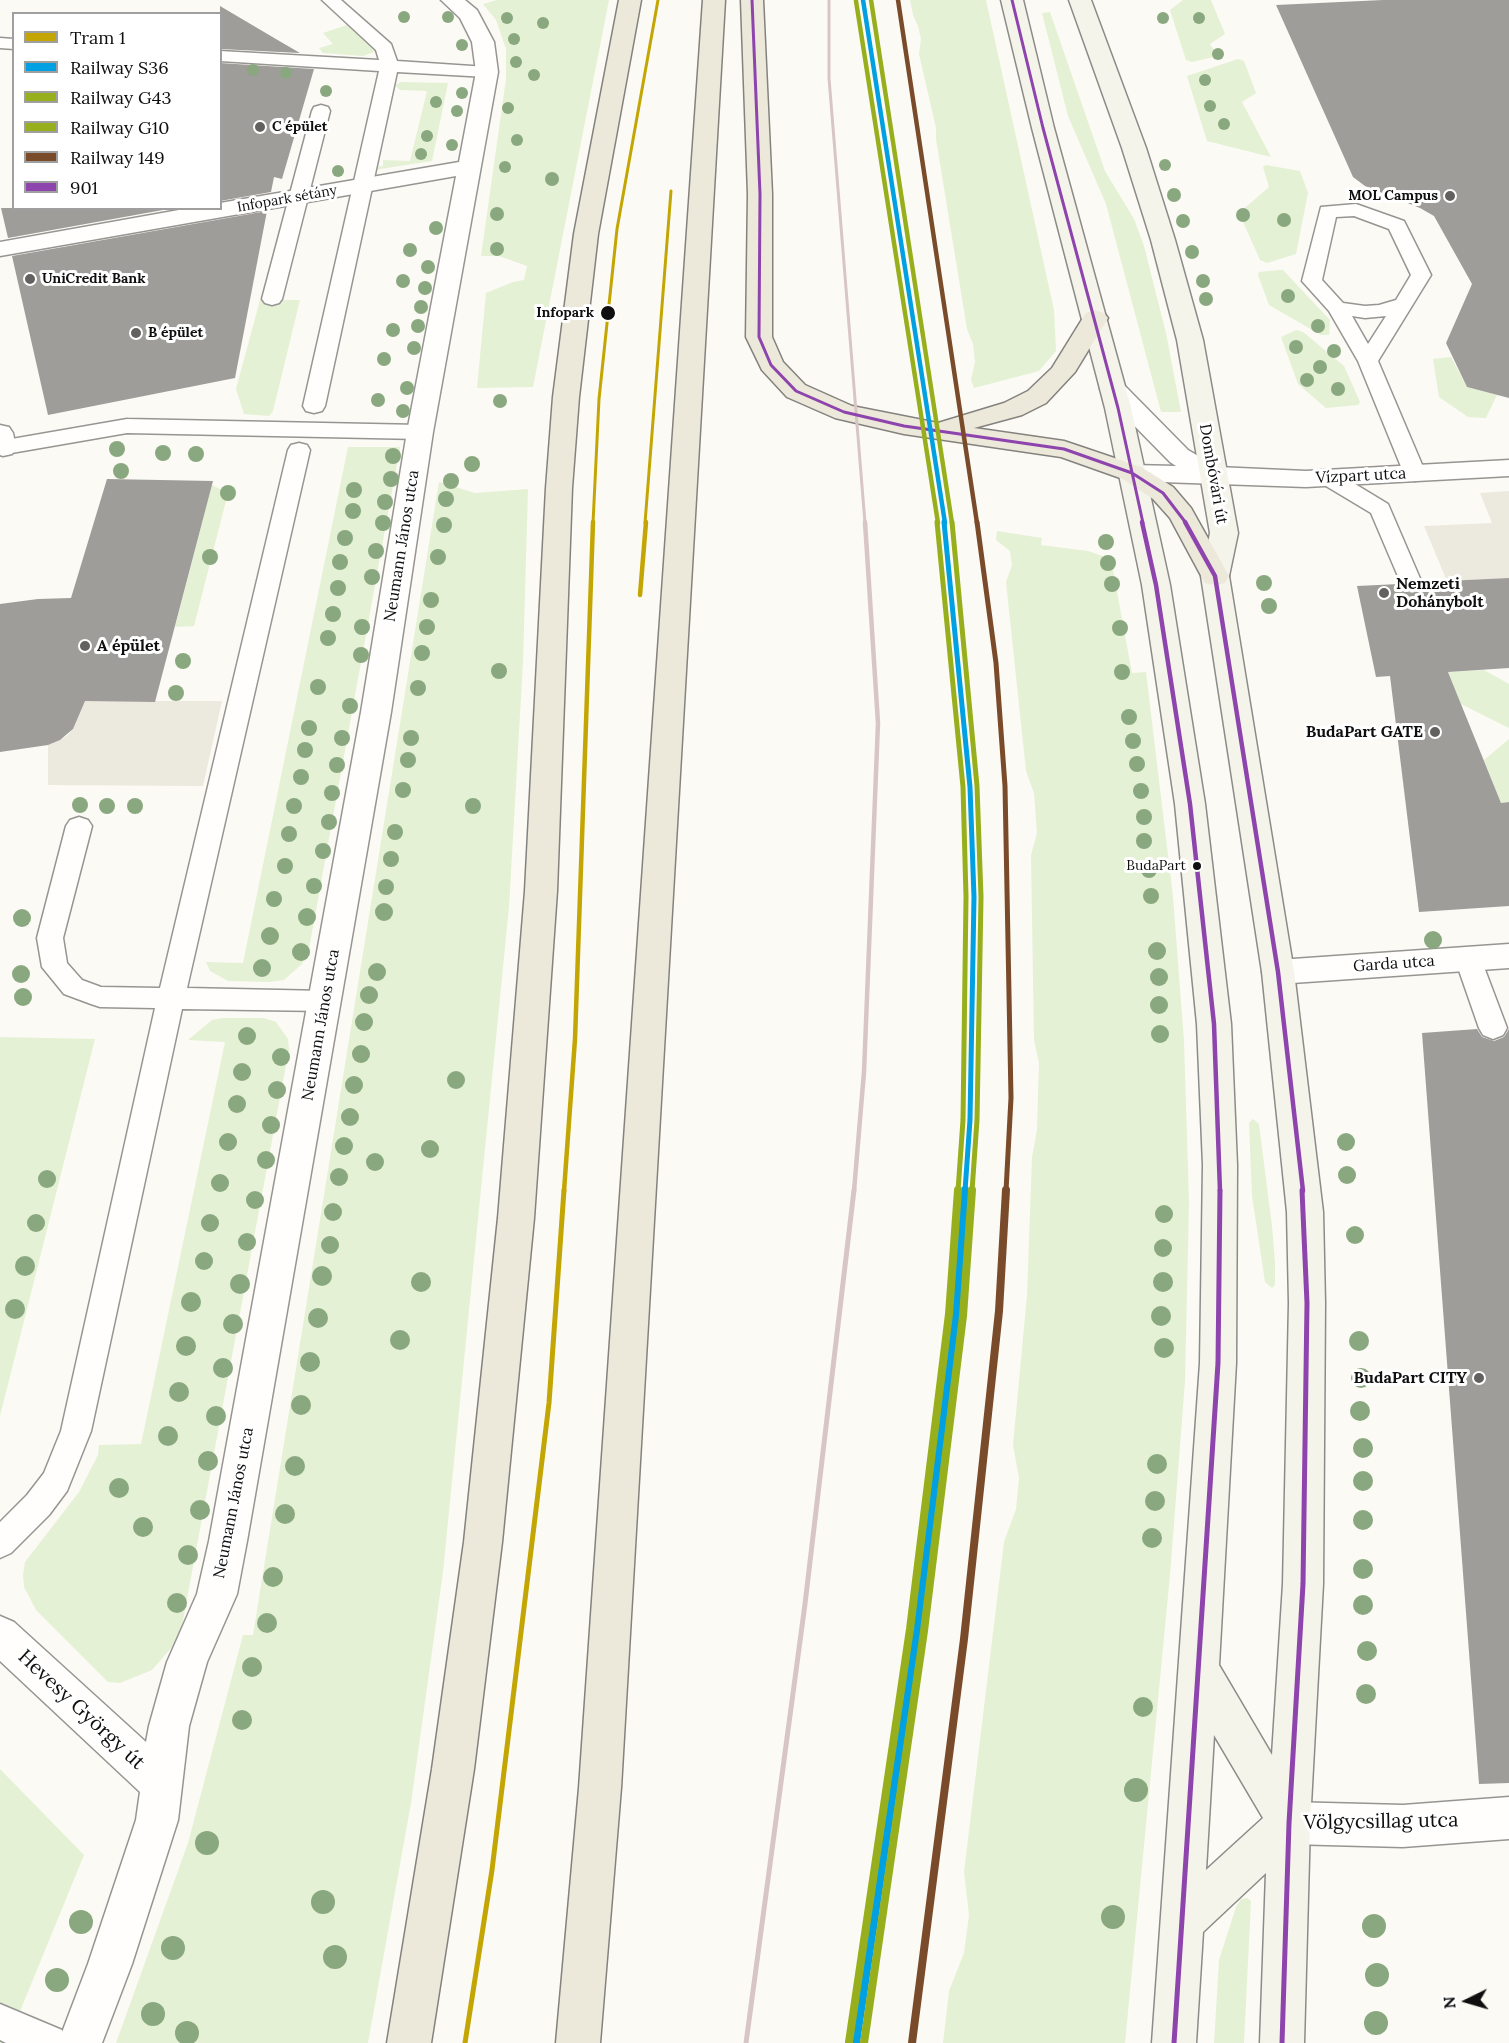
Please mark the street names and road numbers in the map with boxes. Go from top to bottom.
street label: Infopark sétány [236,182,338,216]
street label: Dombóvári út [1195,422,1231,526]
street label: Vízpart utca [1315,464,1407,488]
street label: Neumann János utca [381,469,423,623]
street label: Neumann János utca [298,948,344,1102]
street label: Garda utca [1353,952,1435,976]
street label: Neumann János utca [210,1426,258,1580]
street label: Hevesy György út [13,1645,149,1775]
street label: Völgycsillag utca [1303,1809,1459,1835]

